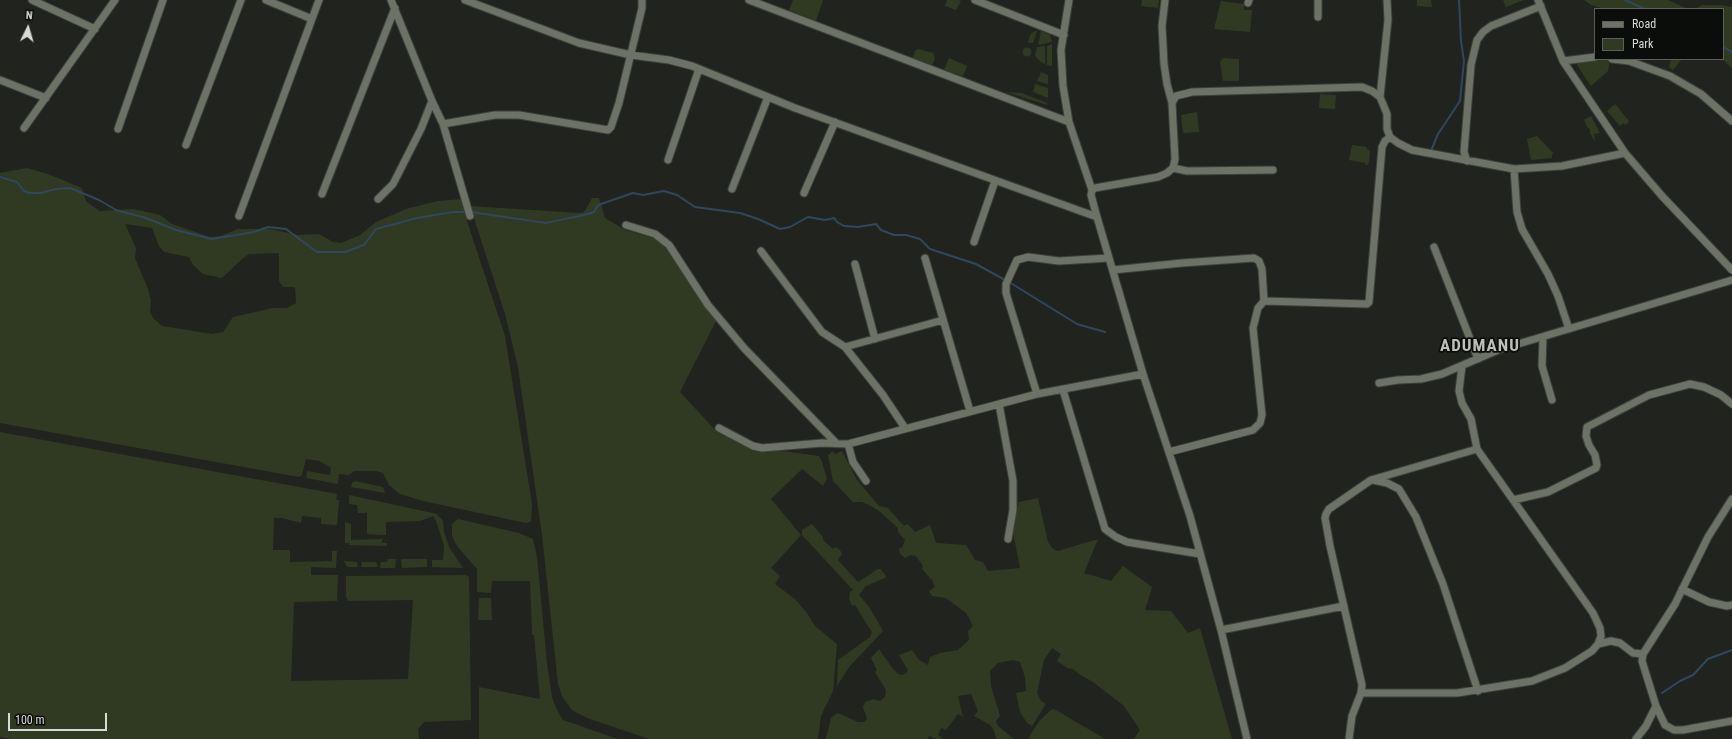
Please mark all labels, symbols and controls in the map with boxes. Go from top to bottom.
north arrow [8,8,48,48]
legend [1594,8,1724,60]
text: N [25,9,33,22]
text: Road [1632,17,1656,31]
text: Park [1632,37,1653,51]
district label: ADUMANU [1440,337,1520,357]
scale bar [10,705,109,731]
text: 100 m [15,713,45,727]

